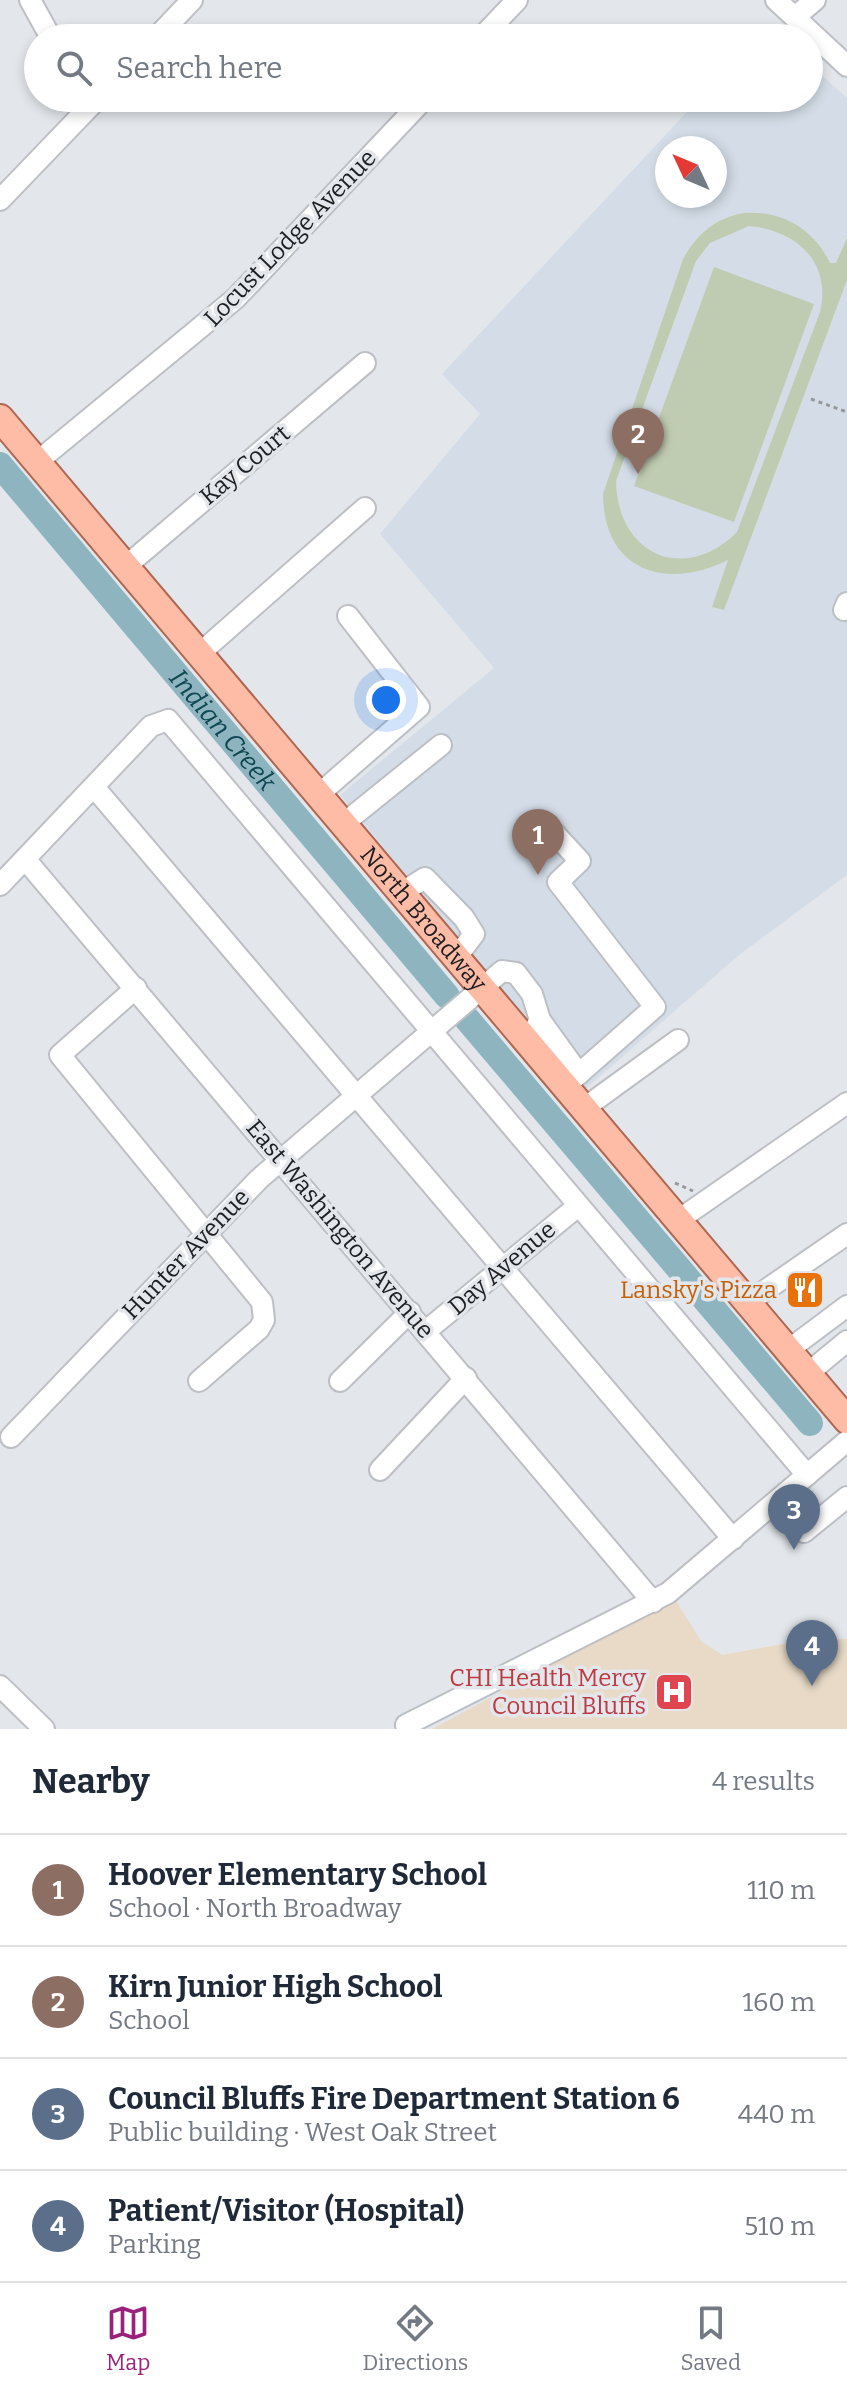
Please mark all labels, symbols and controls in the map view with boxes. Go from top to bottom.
search box [24,24,823,112]
icon: search [52,46,96,90]
text: Search here [116,50,283,86]
north arrow [655,136,727,208]
street label: Locust Lodge Avenue [198,144,382,332]
pin: 2 [612,408,664,474]
street label: Kay Court [194,419,296,511]
water label: Indian Creek [163,663,283,798]
your location [366,680,406,720]
pin: 1 [512,809,564,875]
street label: North Broadway [354,841,493,997]
street label: East Washington Avenue [240,1114,440,1344]
street label: Hunter Avenue [117,1183,255,1325]
street label: Day Avenue [443,1215,561,1321]
restaurant icon: Lansky's Pizza [784,1269,826,1311]
place label: Lansky's Pizza [620,1276,777,1304]
pin: 3 [768,1484,820,1550]
pin: 4 [786,1620,838,1686]
place label: CHI Health Mercy Council Bluffs [449,1664,646,1720]
hospital icon: CHI Health Mercy Council Bluffs [653,1671,695,1713]
text: Nearby [32,1761,150,1802]
text: 4 results [712,1766,815,1797]
text: Hoover Elementary School [108,1857,487,1893]
text: 1 [52,1875,64,1906]
text: 110 m [747,1875,815,1906]
text: School · North Broadway [108,1893,401,1924]
text: Kirn Junior High School [108,1969,443,2005]
text: 2 [51,1987,65,2018]
text: 160 m [743,1987,815,2018]
text: School [108,2005,190,2036]
text: Council Bluffs Fire Department Station 6 [108,2081,680,2117]
text: 3 [51,2099,65,2130]
text: 440 m [738,2099,815,2130]
text: Public building · West Oak Street [108,2117,497,2148]
text: Patient/Visitor (Hospital) [108,2193,464,2229]
text: 4 [50,2211,66,2242]
text: 510 m [744,2211,815,2242]
text: Parking [108,2229,201,2260]
tab: Map [106,2301,150,2376]
tab: Directions [363,2301,468,2376]
tab: Saved [681,2301,741,2376]

